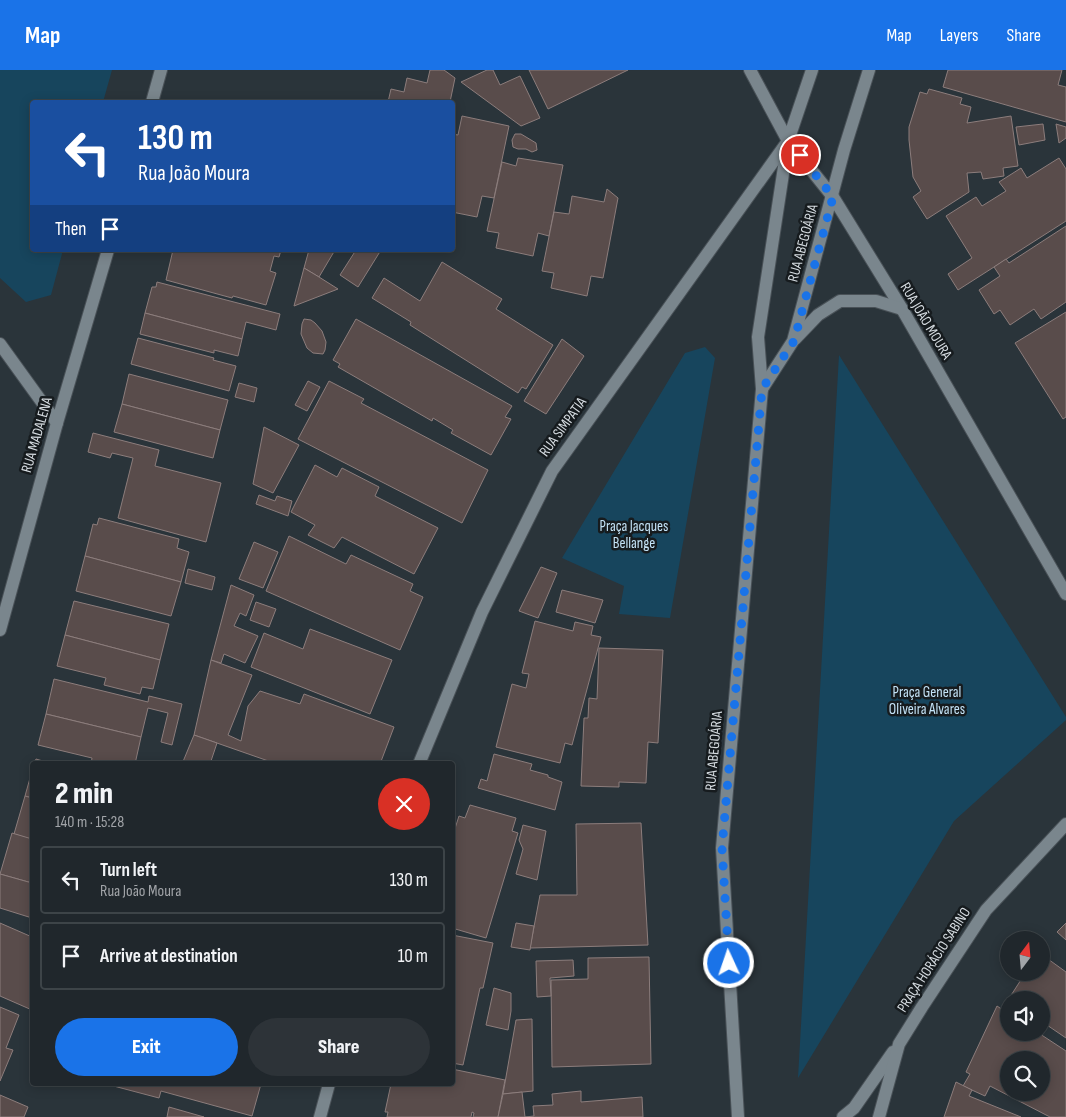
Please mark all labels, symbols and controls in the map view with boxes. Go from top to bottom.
text: Map [25,21,60,50]
text: Map [887,25,912,46]
text: Layers [940,25,979,46]
text: Share [1007,25,1041,46]
text: 130 m [138,117,213,160]
icon: left [55,120,120,185]
pin [779,134,821,176]
icon: arrive [786,141,814,169]
text: Rua João Moura [138,160,250,187]
street label: RUA ABEGOÁRIA [784,202,823,284]
icon: arrive [96,215,124,243]
text: Then [55,218,86,241]
street label: RUA JOÃO MOURA [896,279,957,363]
street label: RUA SIMPATIA [535,393,591,460]
street label: RUA MADALENA [17,394,57,475]
park label: Praça Jacques Bellange [600,517,668,553]
park label: Praça General Oliveira Alvares [889,683,965,719]
street label: RUA ABEGOÁRIA [701,710,727,792]
text: 2 min [55,776,113,812]
button: close [378,778,430,830]
text: 140 m · 15:28 [55,813,124,832]
text: Turn left [100,859,157,882]
icon: left [57,866,85,894]
text: 130 m [390,869,428,892]
text: Rua João Moura [100,882,181,901]
street label: PRAÇA HORÁCIO SABINO [893,904,975,1016]
north arrow [1000,931,1050,981]
map controls [1000,931,1050,1101]
position arrow [702,936,754,988]
icon: arrive [57,942,85,970]
text: Arrive at destination [100,945,238,968]
text: 10 m [398,945,428,968]
button: sound [1000,991,1050,1041]
button: Exit [55,1018,238,1076]
button: Share [248,1018,430,1076]
button: search [1000,1051,1050,1101]

